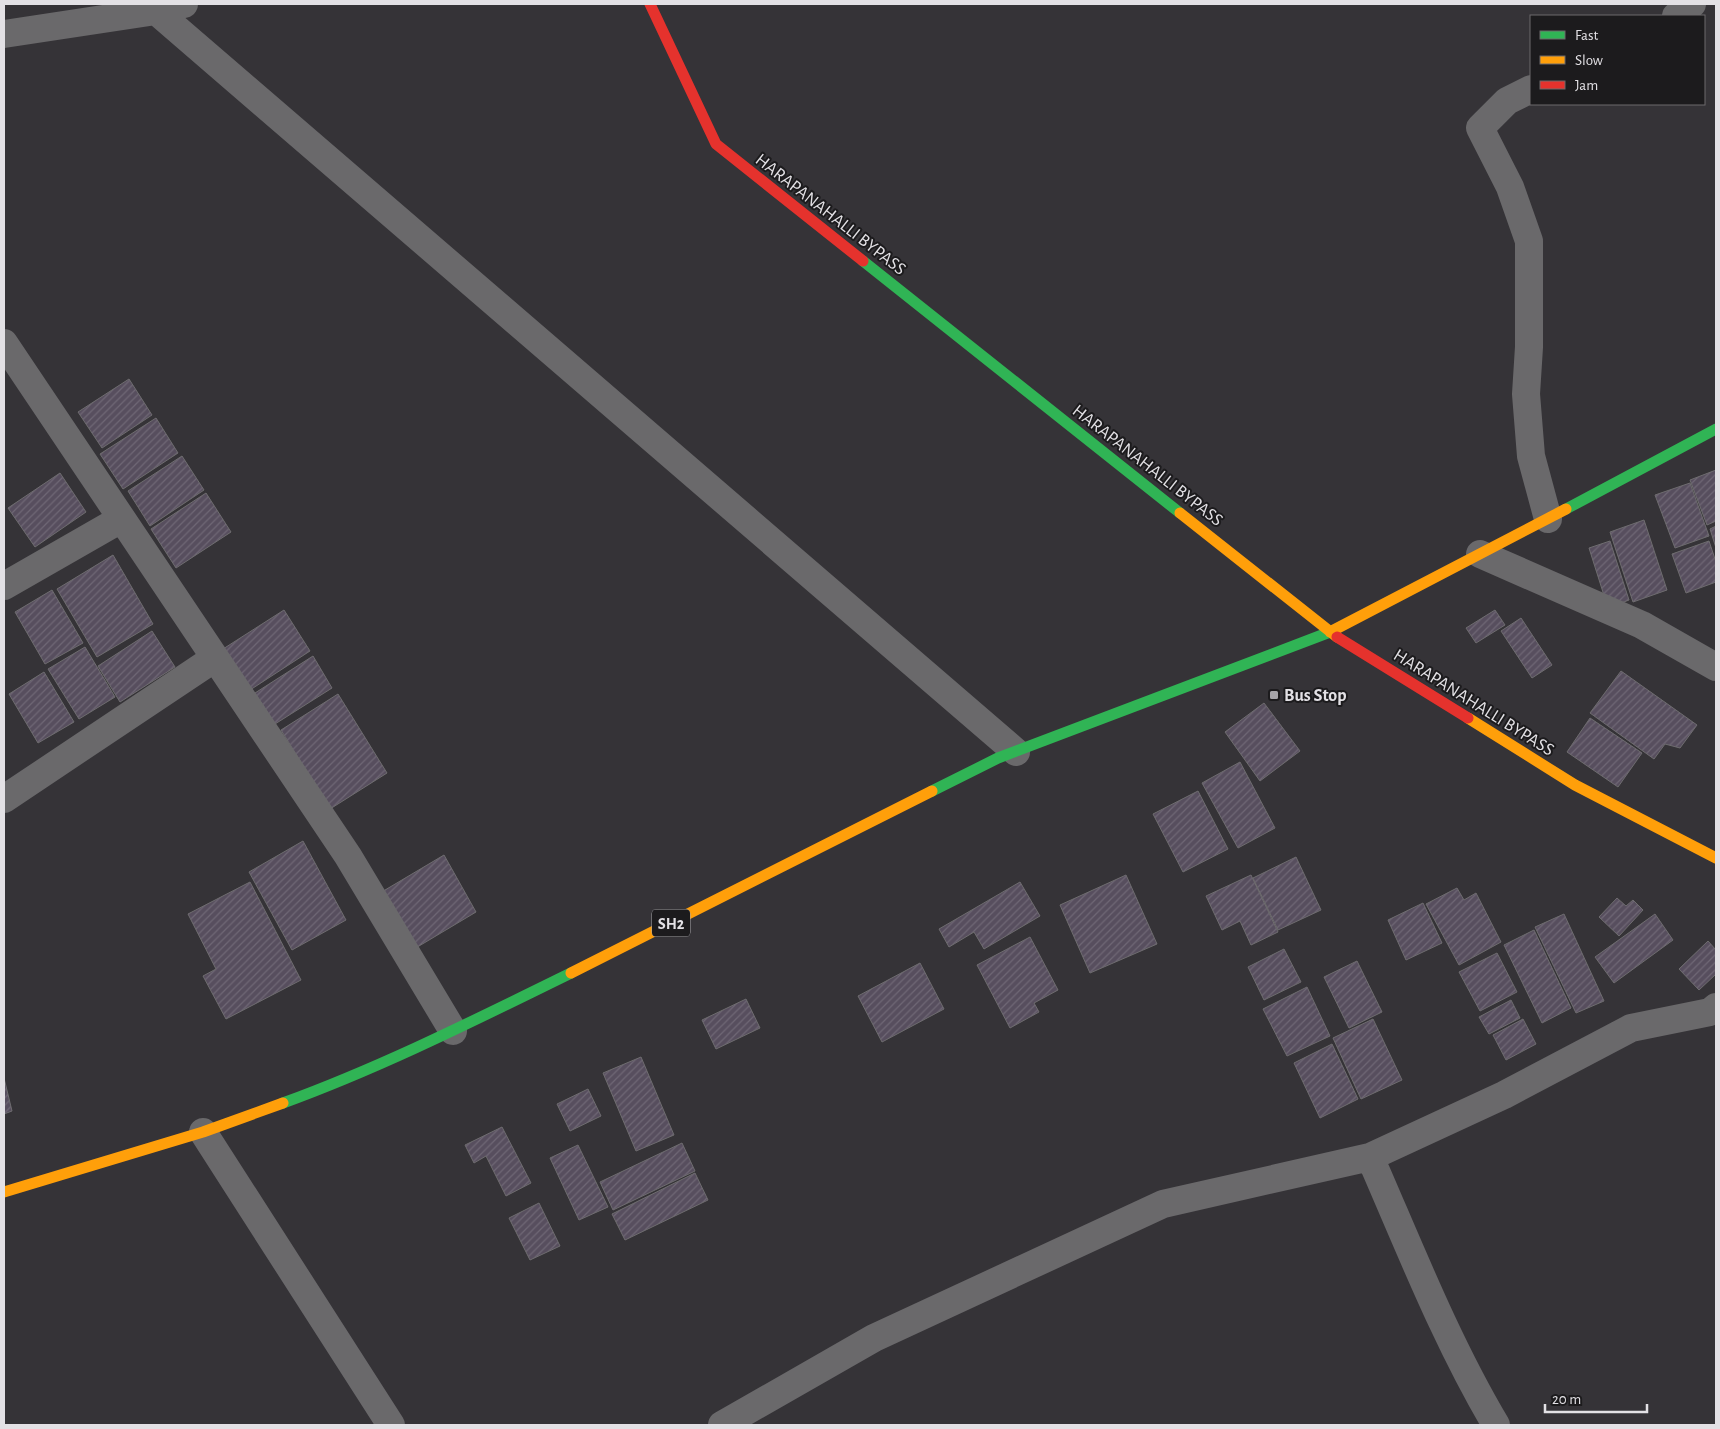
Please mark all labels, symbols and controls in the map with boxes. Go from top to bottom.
legend [1530,15,1705,105]
text: Fast [1575,28,1599,43]
text: Slow [1575,53,1603,68]
text: Jam [1575,78,1598,93]
street label: HARAPANAHALLI BYPASS [752,151,909,279]
street label: HARAPANAHALLI BYPASS [1069,402,1226,530]
street label: HARAPANAHALLI BYPASS [1390,646,1557,760]
place label: Bus Stop [1284,687,1347,705]
marker: Bus Stop [1268,689,1280,701]
road number: SH2 [652,910,690,936]
scale bar [1545,1382,1648,1414]
text: 20 m [1552,1392,1581,1407]

